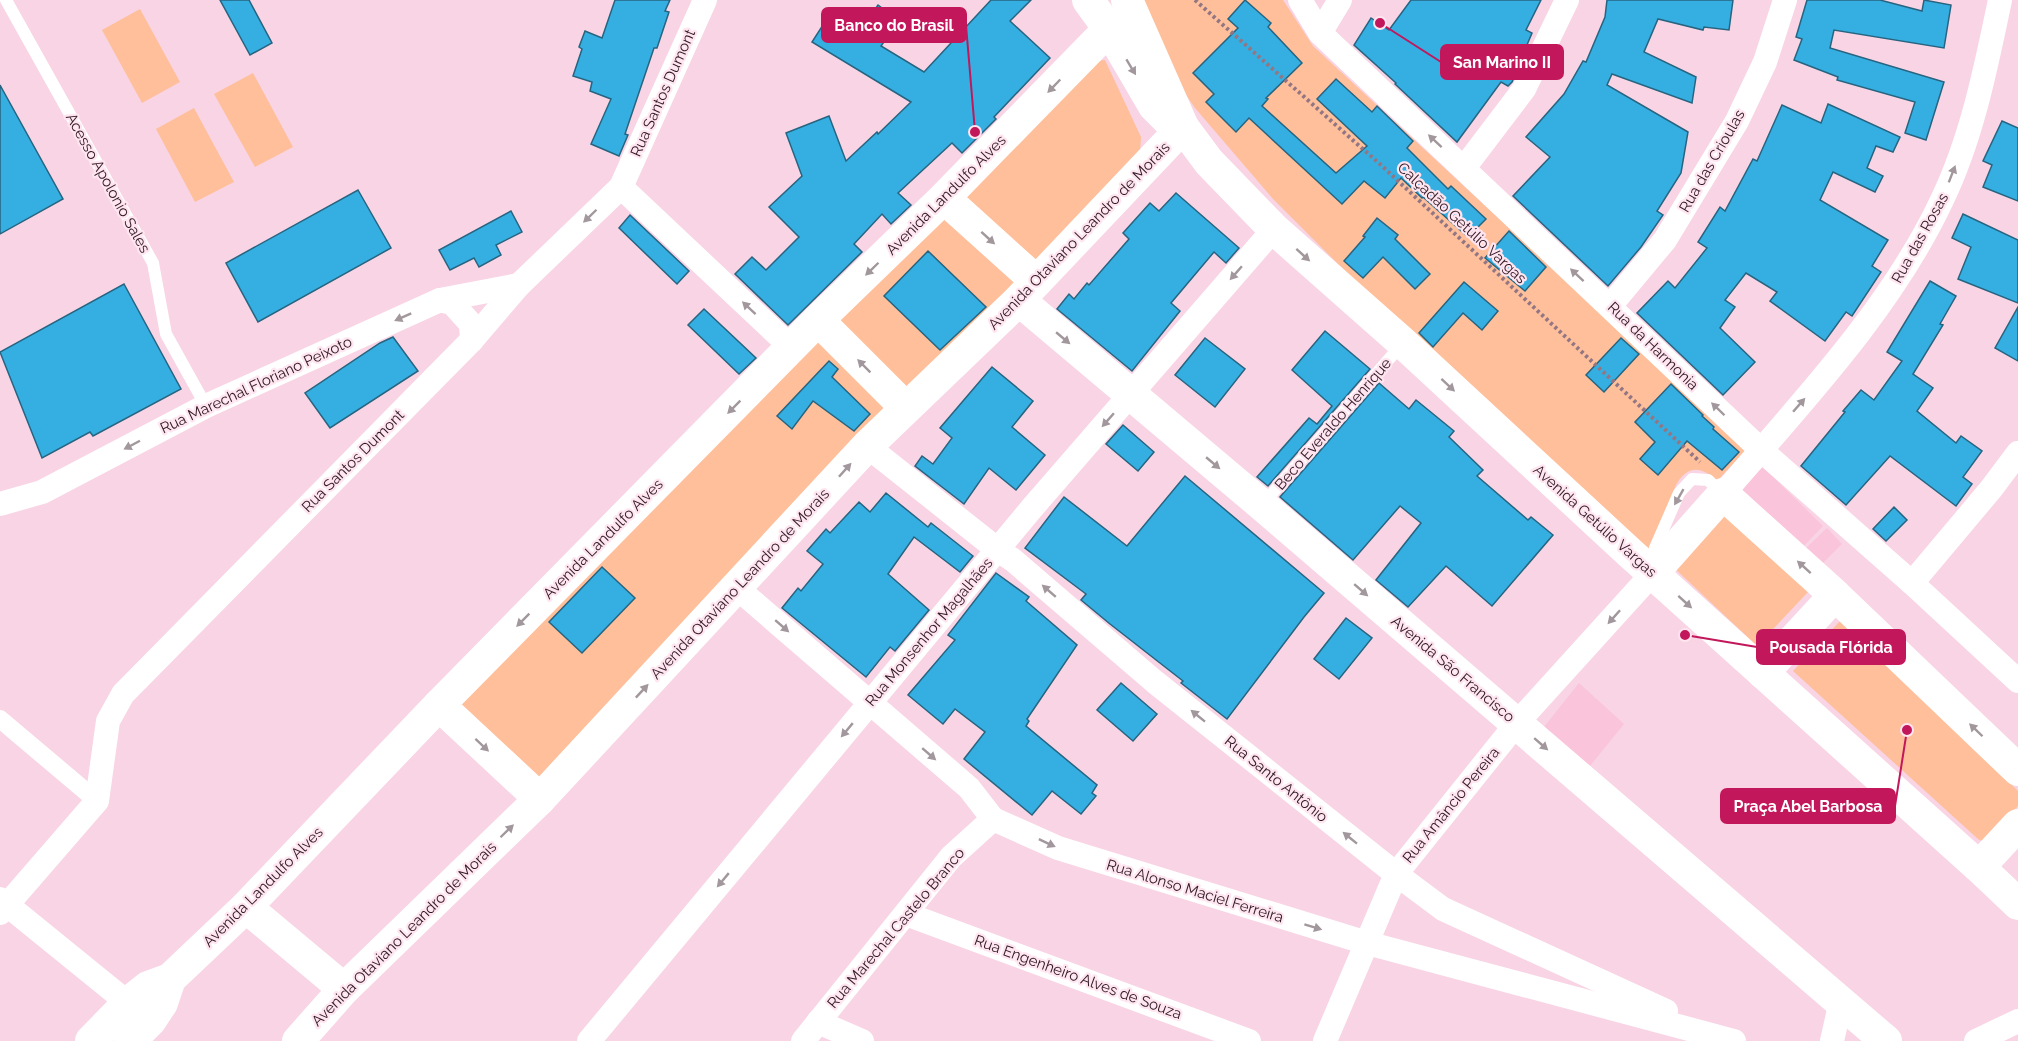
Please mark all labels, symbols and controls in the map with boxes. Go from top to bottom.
callout: Banco do Brasil [822,8,966,42]
text: Banco do Brasil [834,16,955,35]
street label: Rua Santos Dumont [627,27,699,159]
callout: San Marino II [1441,45,1563,79]
text: San Marino II [1453,53,1551,72]
one-way arrow [1126,59,1137,75]
one-way arrow [1047,79,1061,93]
street label: Rua das Crioulas [1675,107,1749,215]
street label: Acesso Apolonio Sales [62,110,154,256]
street label: Avenida Landulfo Alves [882,131,1010,259]
one-way arrow [1428,134,1443,148]
street label: Avenida Otaviano Leandro de Morais [984,138,1174,334]
street label: Calçadão Getúlio Vargas [1394,159,1530,287]
one-way arrow [1948,165,1958,183]
street label: Rua das Rosas [1888,190,1952,286]
one-way arrow [584,209,598,223]
one-way arrow [980,231,995,245]
one-way arrow [1296,248,1311,262]
one-way arrow [864,262,879,276]
one-way arrow [1230,265,1243,280]
one-way arrow [1570,268,1585,282]
street label: Rua da Harmonia [1604,298,1702,394]
one-way arrow [742,301,757,315]
one-way arrow [394,313,412,322]
one-way arrow [1055,331,1070,344]
street label: Rua Marechal Floriano Peixoto [157,333,355,437]
street label: Beco Everaldo Henrique [1271,354,1395,494]
one-way arrow [858,360,872,374]
one-way arrow [1441,378,1455,392]
one-way arrow [1792,398,1806,413]
one-way arrow [727,399,741,413]
one-way arrow [1712,403,1726,417]
street label: Rua Santos Dumont [298,406,408,516]
one-way arrow [1102,412,1115,427]
one-way arrow [123,440,140,450]
one-way arrow [1205,457,1221,470]
street label: Avenida Getúlio Vargas [1530,461,1660,581]
one-way arrow [838,463,851,478]
street label: Avenida Landulfo Alves [539,475,667,603]
street label: Avenida Otaviano Leandro de Morais [647,485,833,683]
one-way arrow [1673,489,1684,505]
street label: Rua Monsenhor Magalhães [862,554,996,710]
one-way arrow [1796,560,1811,574]
one-way arrow [1353,583,1368,596]
one-way arrow [1042,585,1057,598]
one-way arrow [1677,595,1692,608]
one-way arrow [1608,609,1621,624]
street label: Avenida São Francisco [1388,612,1519,726]
one-way arrow [516,613,530,627]
one-way arrow [774,619,789,632]
callout: Pousada Flórida [1757,630,1905,664]
text: Pousada Flórida [1769,638,1893,657]
one-way arrow [634,684,648,698]
one-way arrow [1190,710,1206,723]
one-way arrow [841,722,854,737]
one-way arrow [1969,723,1983,737]
street label: Rua Santo Antônio [1221,732,1331,826]
one-way arrow [475,737,489,751]
one-way arrow [1533,737,1548,750]
street label: Rua Amâncio Pereira [1399,743,1503,867]
one-way arrow [921,747,936,760]
callout: Praça Abel Barbosa [1721,789,1895,823]
text: Praça Abel Barbosa [1733,797,1883,816]
street label: Avenida Landulfo Alves [199,823,327,951]
one-way arrow [499,825,513,839]
one-way arrow [1343,832,1358,844]
street label: Avenida Otaviano Leandro de Morais [308,838,500,1030]
one-way arrow [1038,839,1055,848]
street label: Rua Marechal Castelo Branco [824,844,968,1012]
street label: Rua Alonso Maciel Ferreira [1104,856,1286,926]
one-way arrow [716,872,729,888]
one-way arrow [1304,923,1322,932]
street label: Rua Engenheiro Alves de Souza [972,931,1184,1023]

